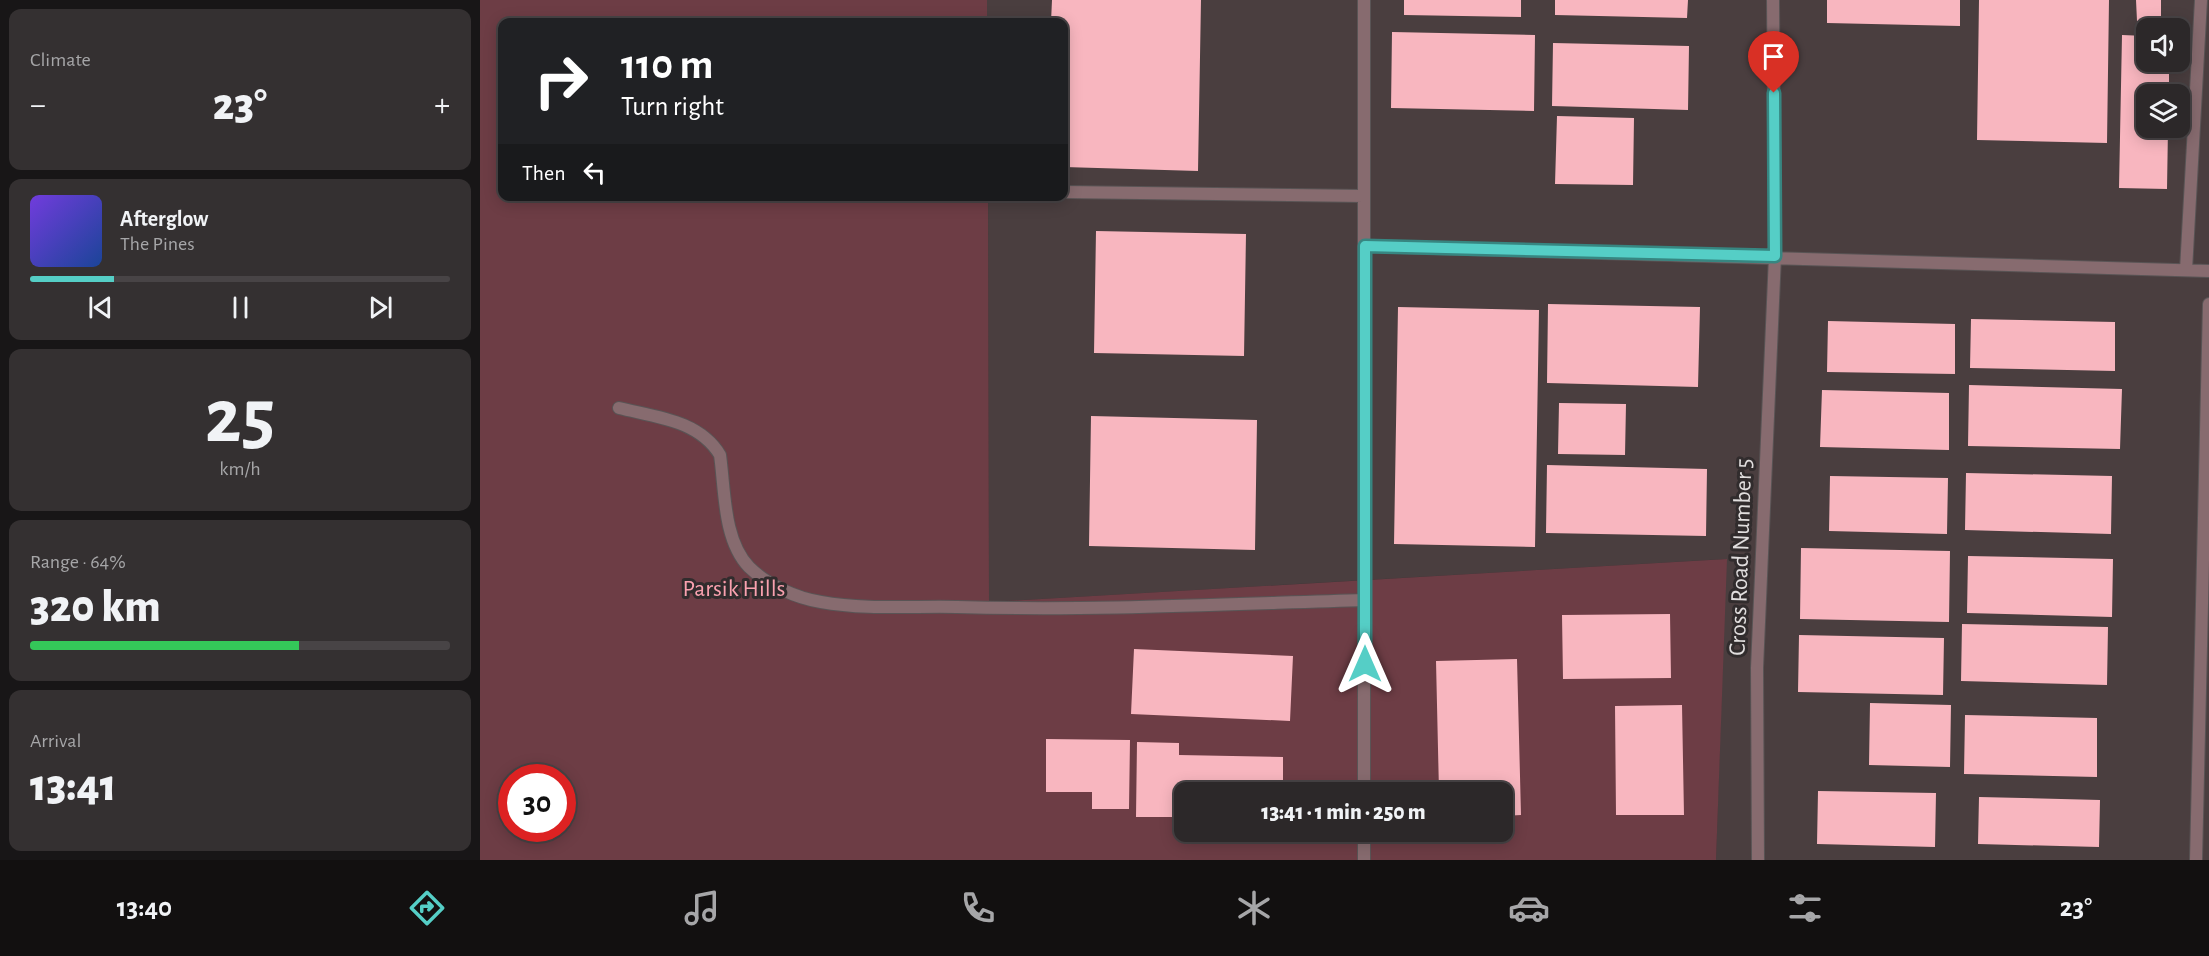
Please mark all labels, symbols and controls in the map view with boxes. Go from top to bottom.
map controls [2136,18,2190,138]
button: sound [2136,18,2190,72]
pin [1748,31,1799,93]
icon: arrive [1757,40,1790,73]
icon: right [522,42,600,120]
text: 110 m [621,44,713,86]
text: Climate [30,50,91,70]
text: 23° [213,83,267,128]
button: layers [2136,84,2190,138]
text: − [30,89,46,122]
text: + [434,89,450,122]
text: Turn right [621,93,724,120]
icon: left [578,156,611,189]
text: Then [522,162,566,184]
text: Afterglow [120,208,208,230]
text: The Pines [120,234,195,254]
icon: previous [84,291,117,324]
icon: pause [224,291,257,324]
icon: next [364,291,397,324]
text: 25 [205,379,275,457]
street label: Cross Road Number 5 [1726,458,1756,656]
text: km/h [219,459,261,479]
text: Range · 64% [30,552,126,572]
park label: Parsik Hills [682,577,786,601]
text: 320 km [30,585,161,630]
position arrow [1333,632,1397,696]
text: Arrival [30,731,81,751]
text: 13:41 [30,764,116,809]
speed limit sign: 30 [498,764,576,842]
text: 13:41 · 1 min · 250 m [1261,801,1426,823]
icon: directions [406,887,448,929]
icon: music [681,887,723,929]
icon: phone [957,887,999,929]
icon: climate [1233,887,1275,929]
icon: car [1508,887,1550,929]
icon: filters [1784,887,1826,929]
text: 13:40 [117,894,172,921]
text: 23° [2060,894,2092,921]

